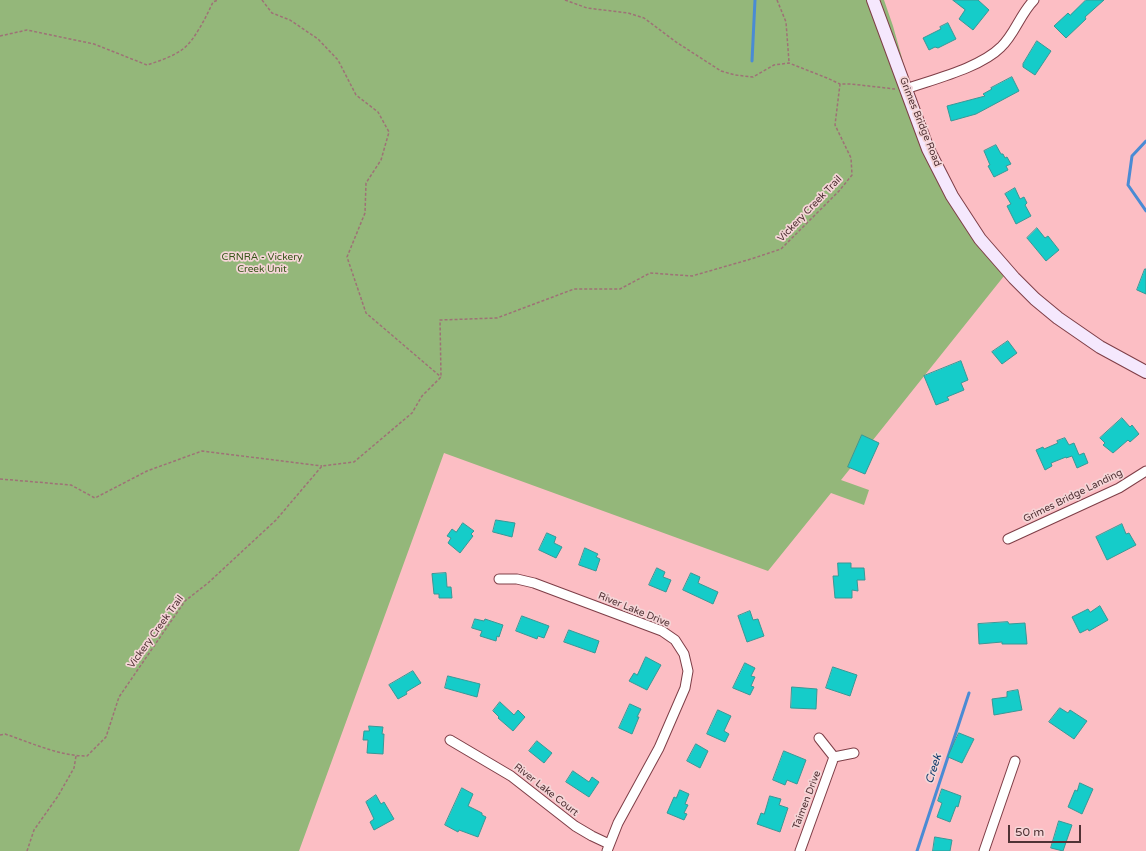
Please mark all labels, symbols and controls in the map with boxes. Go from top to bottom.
street label: Grimes Bridge Road [897,76,943,168]
street label: Vickery Creek Trail [775,173,845,245]
park label: CRNRA - Vickery Creek Unit [222,251,302,274]
street label: Grimes Bridge Landing [1021,467,1125,525]
street label: River Lake Drive [596,590,672,630]
street label: Vickery Creek Trail [125,593,187,671]
water label: Creek [923,753,945,785]
street label: River Lake Court [511,761,581,819]
street label: Taimen Drive [790,769,824,831]
scale bar [1010,817,1083,843]
text: 50 m [1015,825,1044,839]

